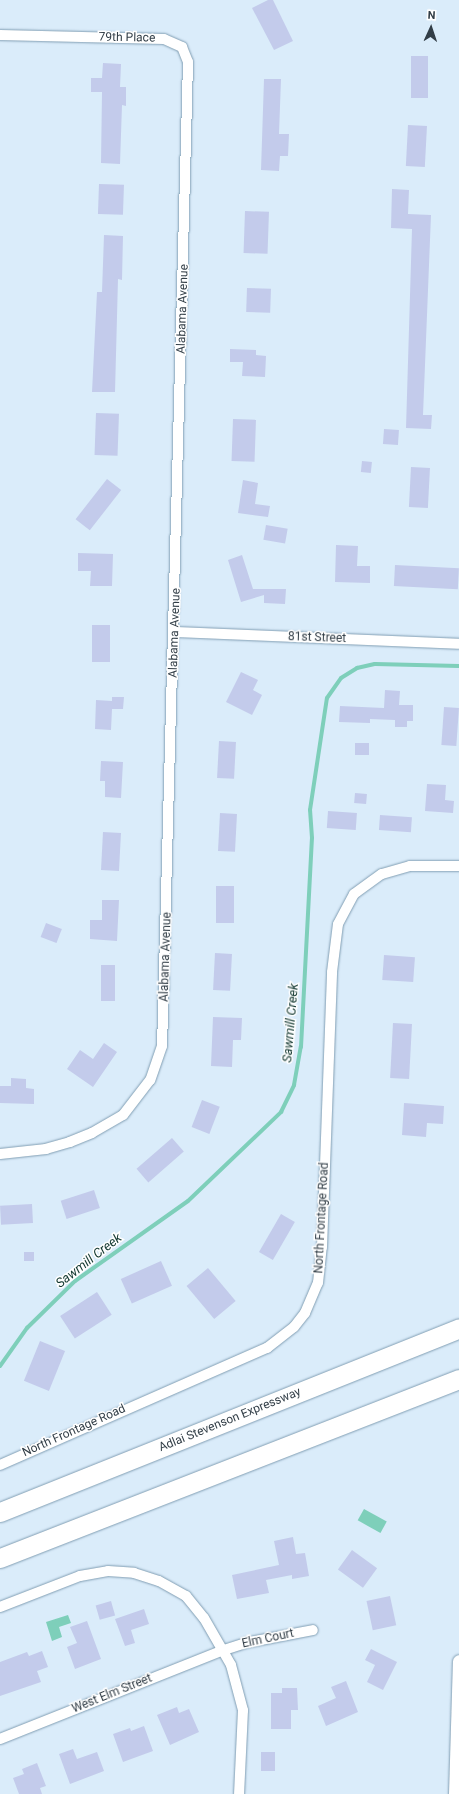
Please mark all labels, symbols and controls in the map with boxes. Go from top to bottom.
north arrow [411,8,451,48]
text: N [427,9,436,22]
street label: 79th Place [99,30,155,46]
street label: Alabama Avenue [174,264,192,354]
street label: Alabama Avenue [166,588,184,678]
street label: 81st Street [288,630,346,646]
street label: Alabama Avenue [157,912,175,1002]
water label: Sawmill Creek [280,983,302,1063]
street label: North Frontage Road [312,1162,332,1274]
water label: Sawmill Creek [53,1230,125,1292]
street label: Adlai Stevenson Expressway [157,1385,303,1455]
street label: North Frontage Road [20,1402,128,1460]
street label: Elm Court [241,1626,295,1652]
street label: West Elm Street [70,1671,154,1717]

